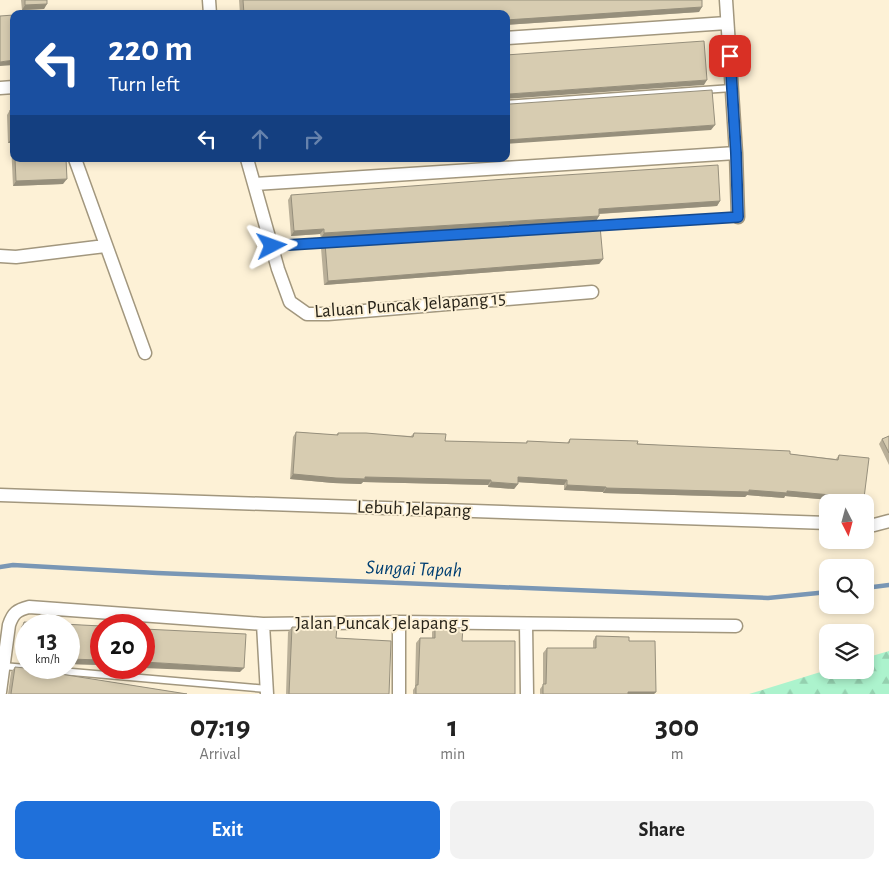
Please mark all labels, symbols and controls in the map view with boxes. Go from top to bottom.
icon: left [25,30,90,95]
text: 220 m [108,32,193,67]
pin [709,35,751,77]
icon: arrive [716,42,744,70]
text: Turn left [108,73,180,95]
icon: left [193,125,221,153]
icon: ahead [246,125,274,153]
icon: right [299,125,327,153]
position arrow [245,219,297,271]
street label: Laluan Puncak Jelapang 15 [314,289,506,321]
north arrow [819,494,874,549]
map controls [819,494,874,679]
street label: Lebuh Jelapang [357,498,472,521]
water label: Sungai Tapah [365,557,463,581]
button: search [819,559,874,614]
speed limit sign: 20 [90,614,155,679]
street label: Jalan Puncak Jelapang 5 [295,614,469,633]
button: layers [819,624,874,679]
text: 13 [38,628,57,653]
text: km/h [35,653,60,665]
text: 07:19 [190,712,251,742]
text: 1 [447,712,458,742]
text: 300 [655,712,699,742]
text: Arrival [200,746,241,762]
text: min [440,746,465,762]
text: m [671,746,683,762]
button: Exit [15,801,440,859]
button: Share [450,801,874,859]

